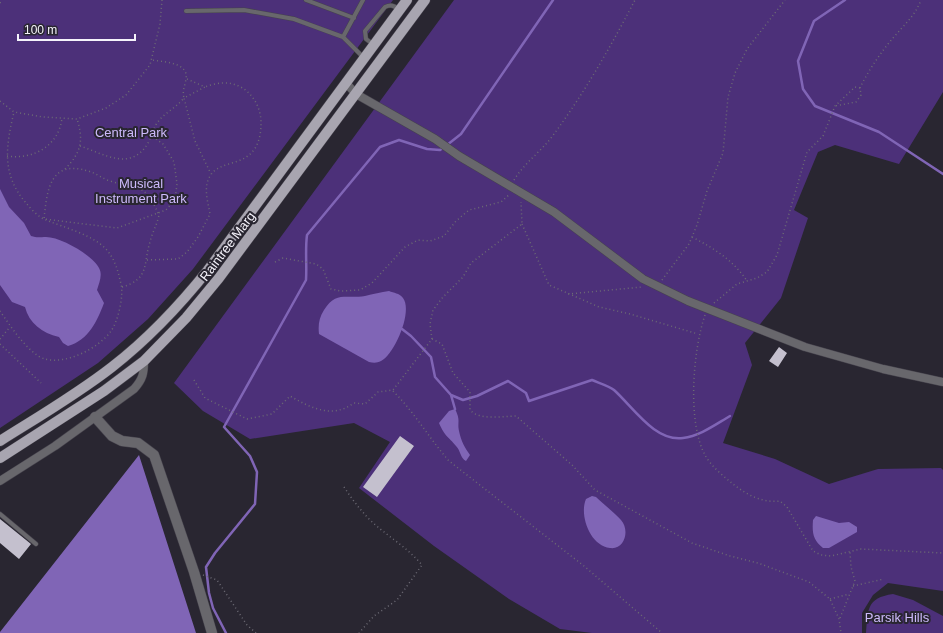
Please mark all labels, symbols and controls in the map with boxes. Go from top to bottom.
scale bar [18,16,135,42]
text: 100 m [24,23,57,37]
park label: Central Park [95,125,168,140]
park label: Musical Instrument Park [95,176,187,206]
street label: Raintree Marg [197,209,258,284]
park label: Parsik Hills [865,610,930,625]

